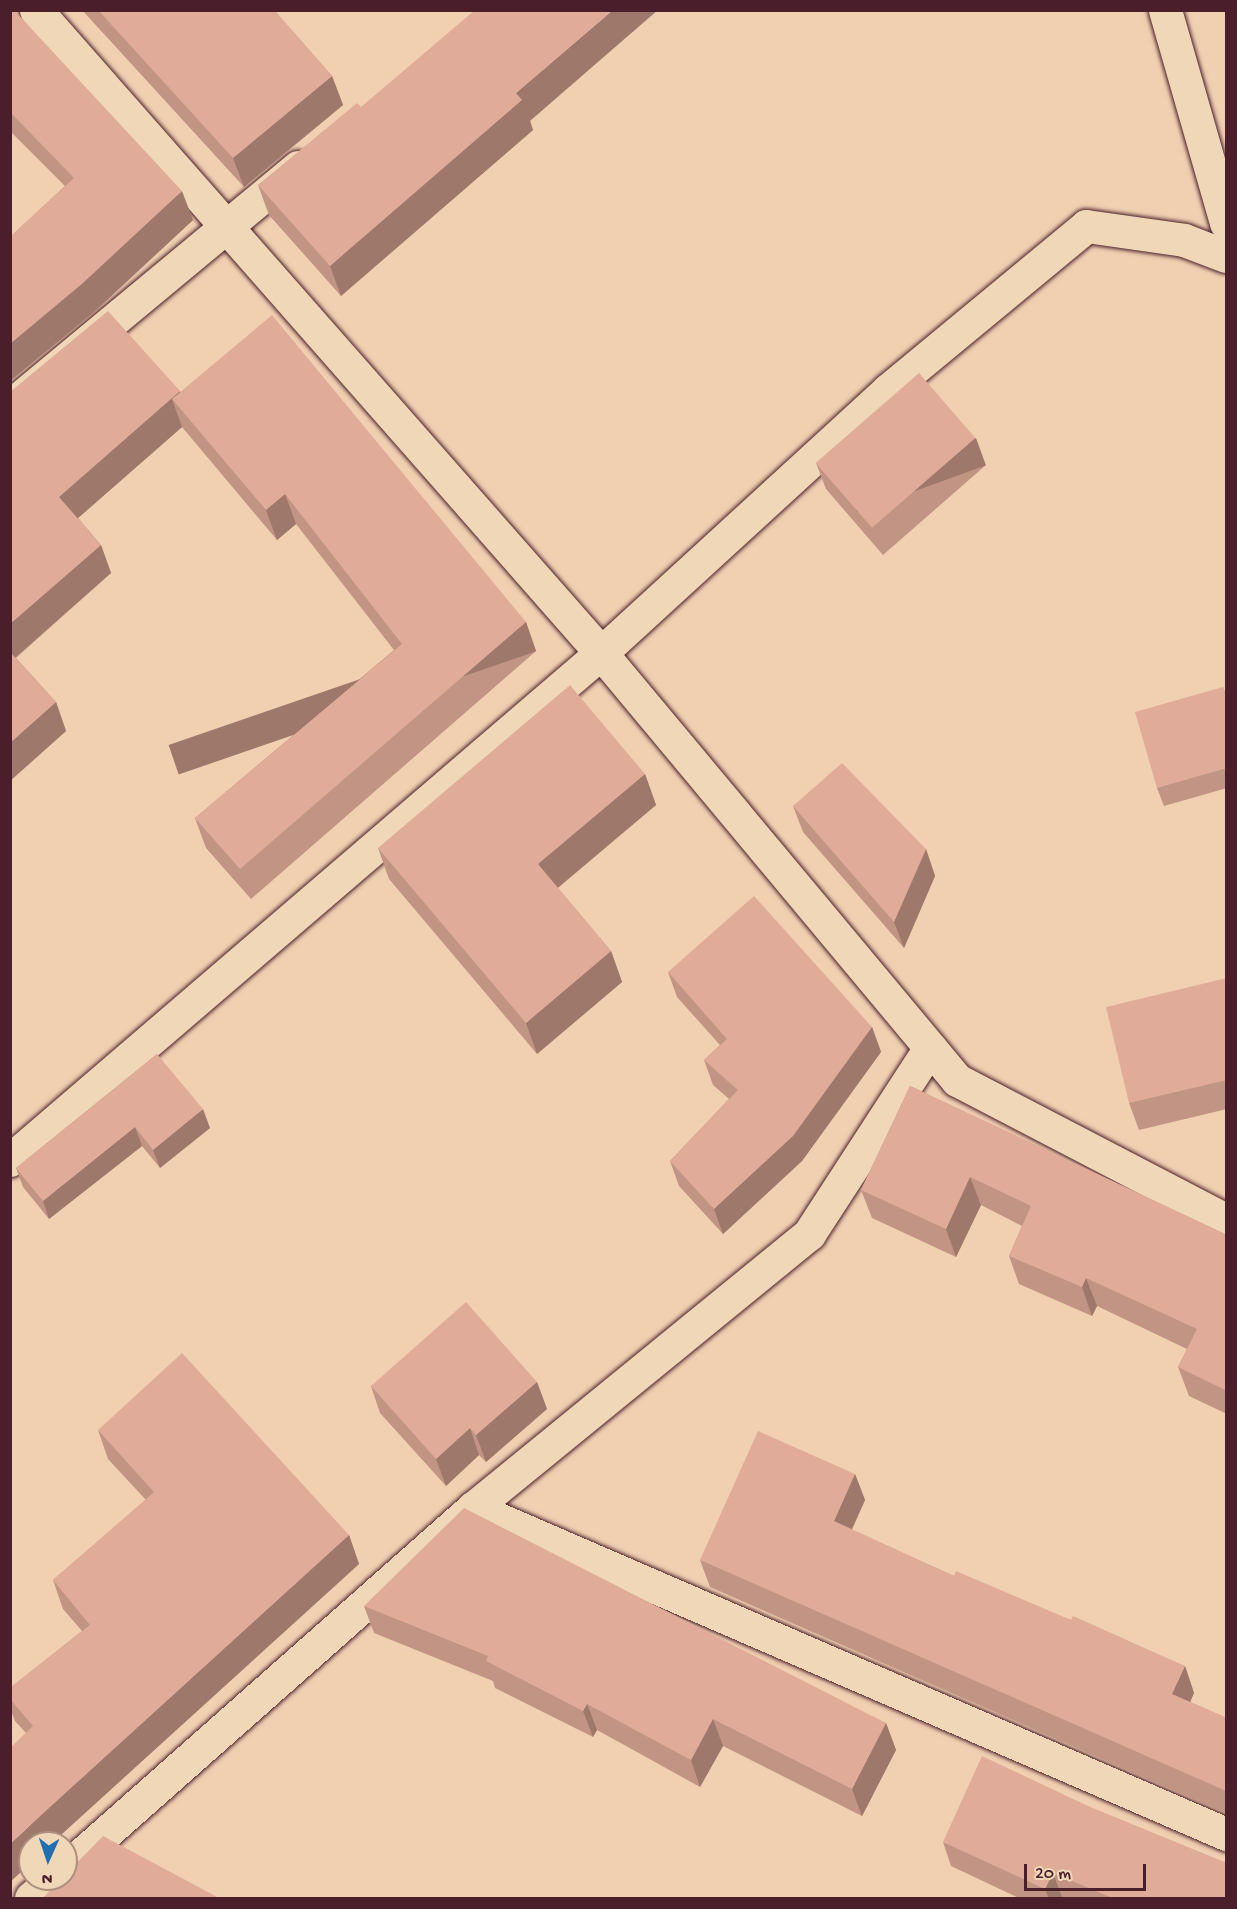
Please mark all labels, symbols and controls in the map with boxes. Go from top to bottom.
north arrow [18,1831,78,1891]
scale bar [1027,1852,1148,1890]
text: 20 m [1035,1864,1071,1885]
text: N [41,1868,53,1887]

